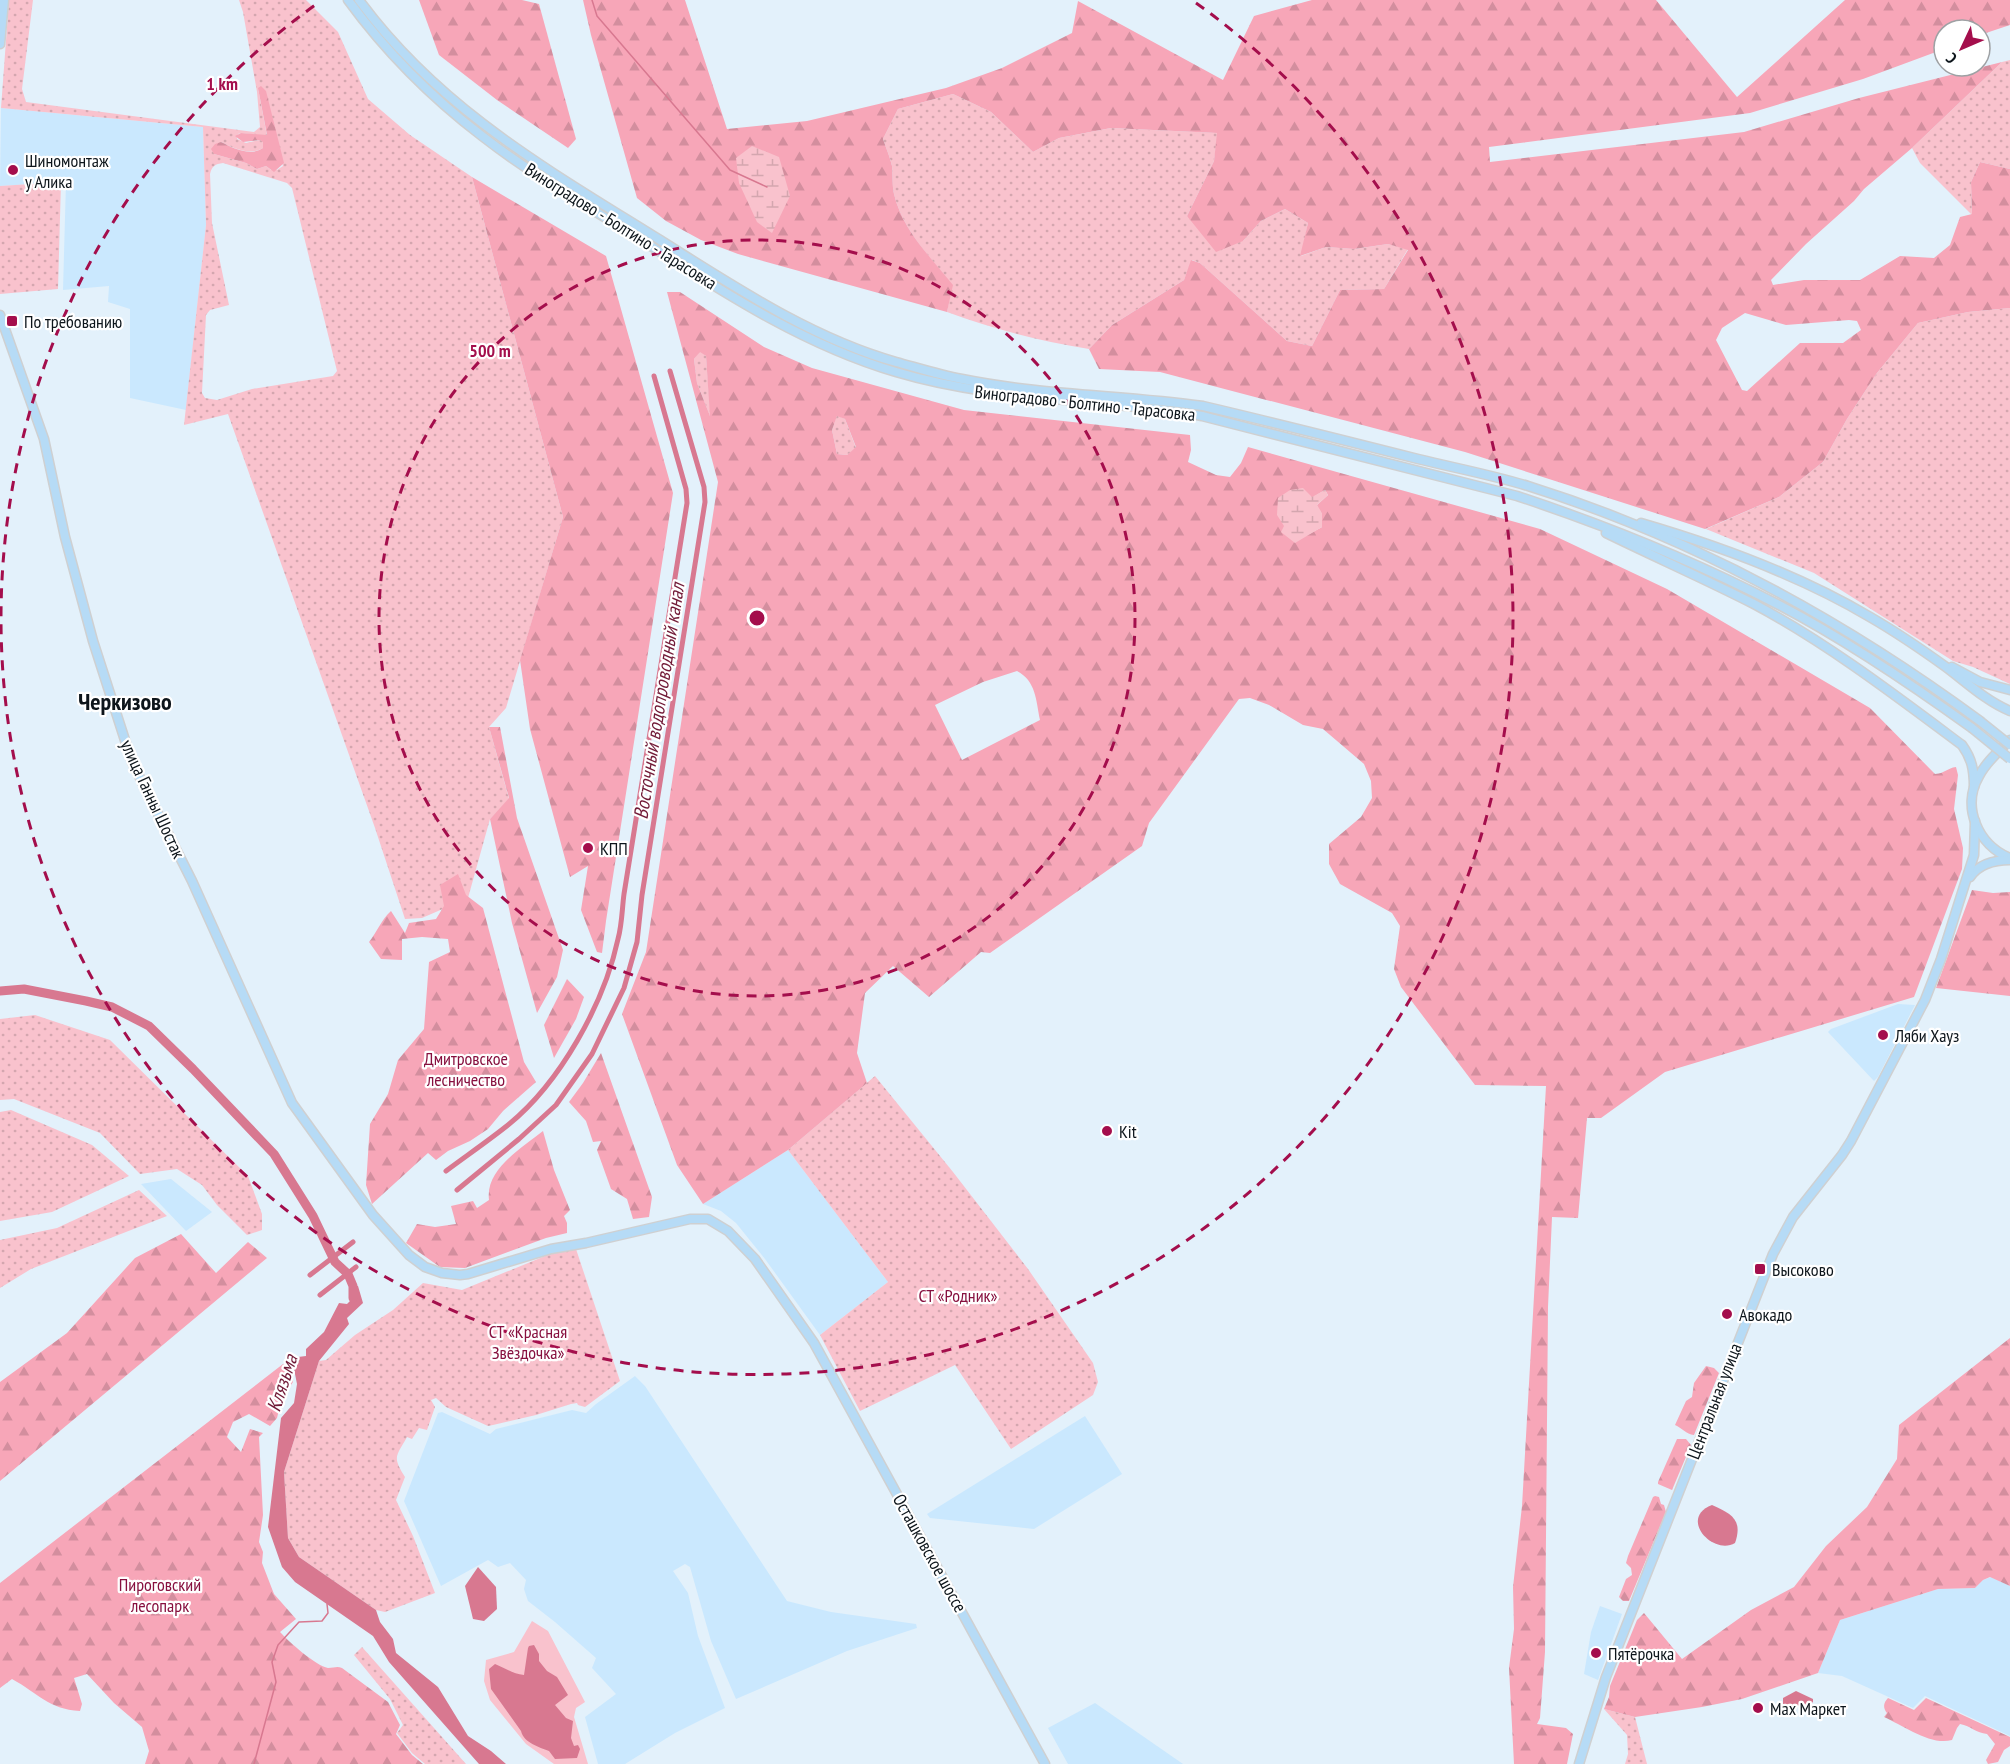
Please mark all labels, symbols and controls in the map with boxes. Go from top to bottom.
north arrow [1932,18,1992,78]
text: С [1941,48,1961,68]
text: 1 km [206,72,238,95]
place label: Шиномонтаж у Алика [25,149,109,193]
street label: Виноградово - Болтино - Тарасовка [521,157,721,295]
marker: Шиномонтаж у Алика [6,163,20,177]
place label: По требованию [24,310,122,333]
marker: По требованию [5,314,19,328]
text: 500 m [469,339,511,362]
street label: Виноградово - Болтино - Тарасовка [973,380,1197,426]
water label: Восточный водопроводный канал [627,579,691,821]
centre of rings [747,608,767,628]
district label: Черкизово [78,686,172,717]
street label: улица Ганны Шостак [115,736,191,862]
place label: КПП [600,837,628,860]
marker: КПП [581,841,595,855]
place label: Ляби Хауз [1894,1024,1959,1047]
marker: Ляби Хауз [1876,1028,1890,1042]
park label: Дмитровское лесничество [424,1047,508,1091]
place label: Kit [1119,1120,1137,1143]
marker: Kit [1100,1124,1114,1138]
place label: Высоково [1772,1258,1834,1281]
marker: Высоково [1753,1262,1767,1276]
park label: СТ «Родник» [919,1284,998,1307]
place label: Авокадо [1739,1303,1793,1326]
marker: Авокадо [1720,1307,1734,1321]
park label: СТ «Красная Звёздочка» [489,1320,567,1364]
street label: Центральная улица [1681,1340,1747,1462]
water label: Клязьма [261,1350,304,1415]
street label: Осташковское шоссе [888,1490,972,1616]
park label: Пироговский лесопарк [119,1573,201,1617]
place label: Пятёрочка [1608,1642,1674,1665]
marker: Пятёрочка [1589,1646,1603,1660]
place label: Мах Маркет [1770,1697,1846,1720]
marker: Мах Маркет [1751,1701,1765,1715]

